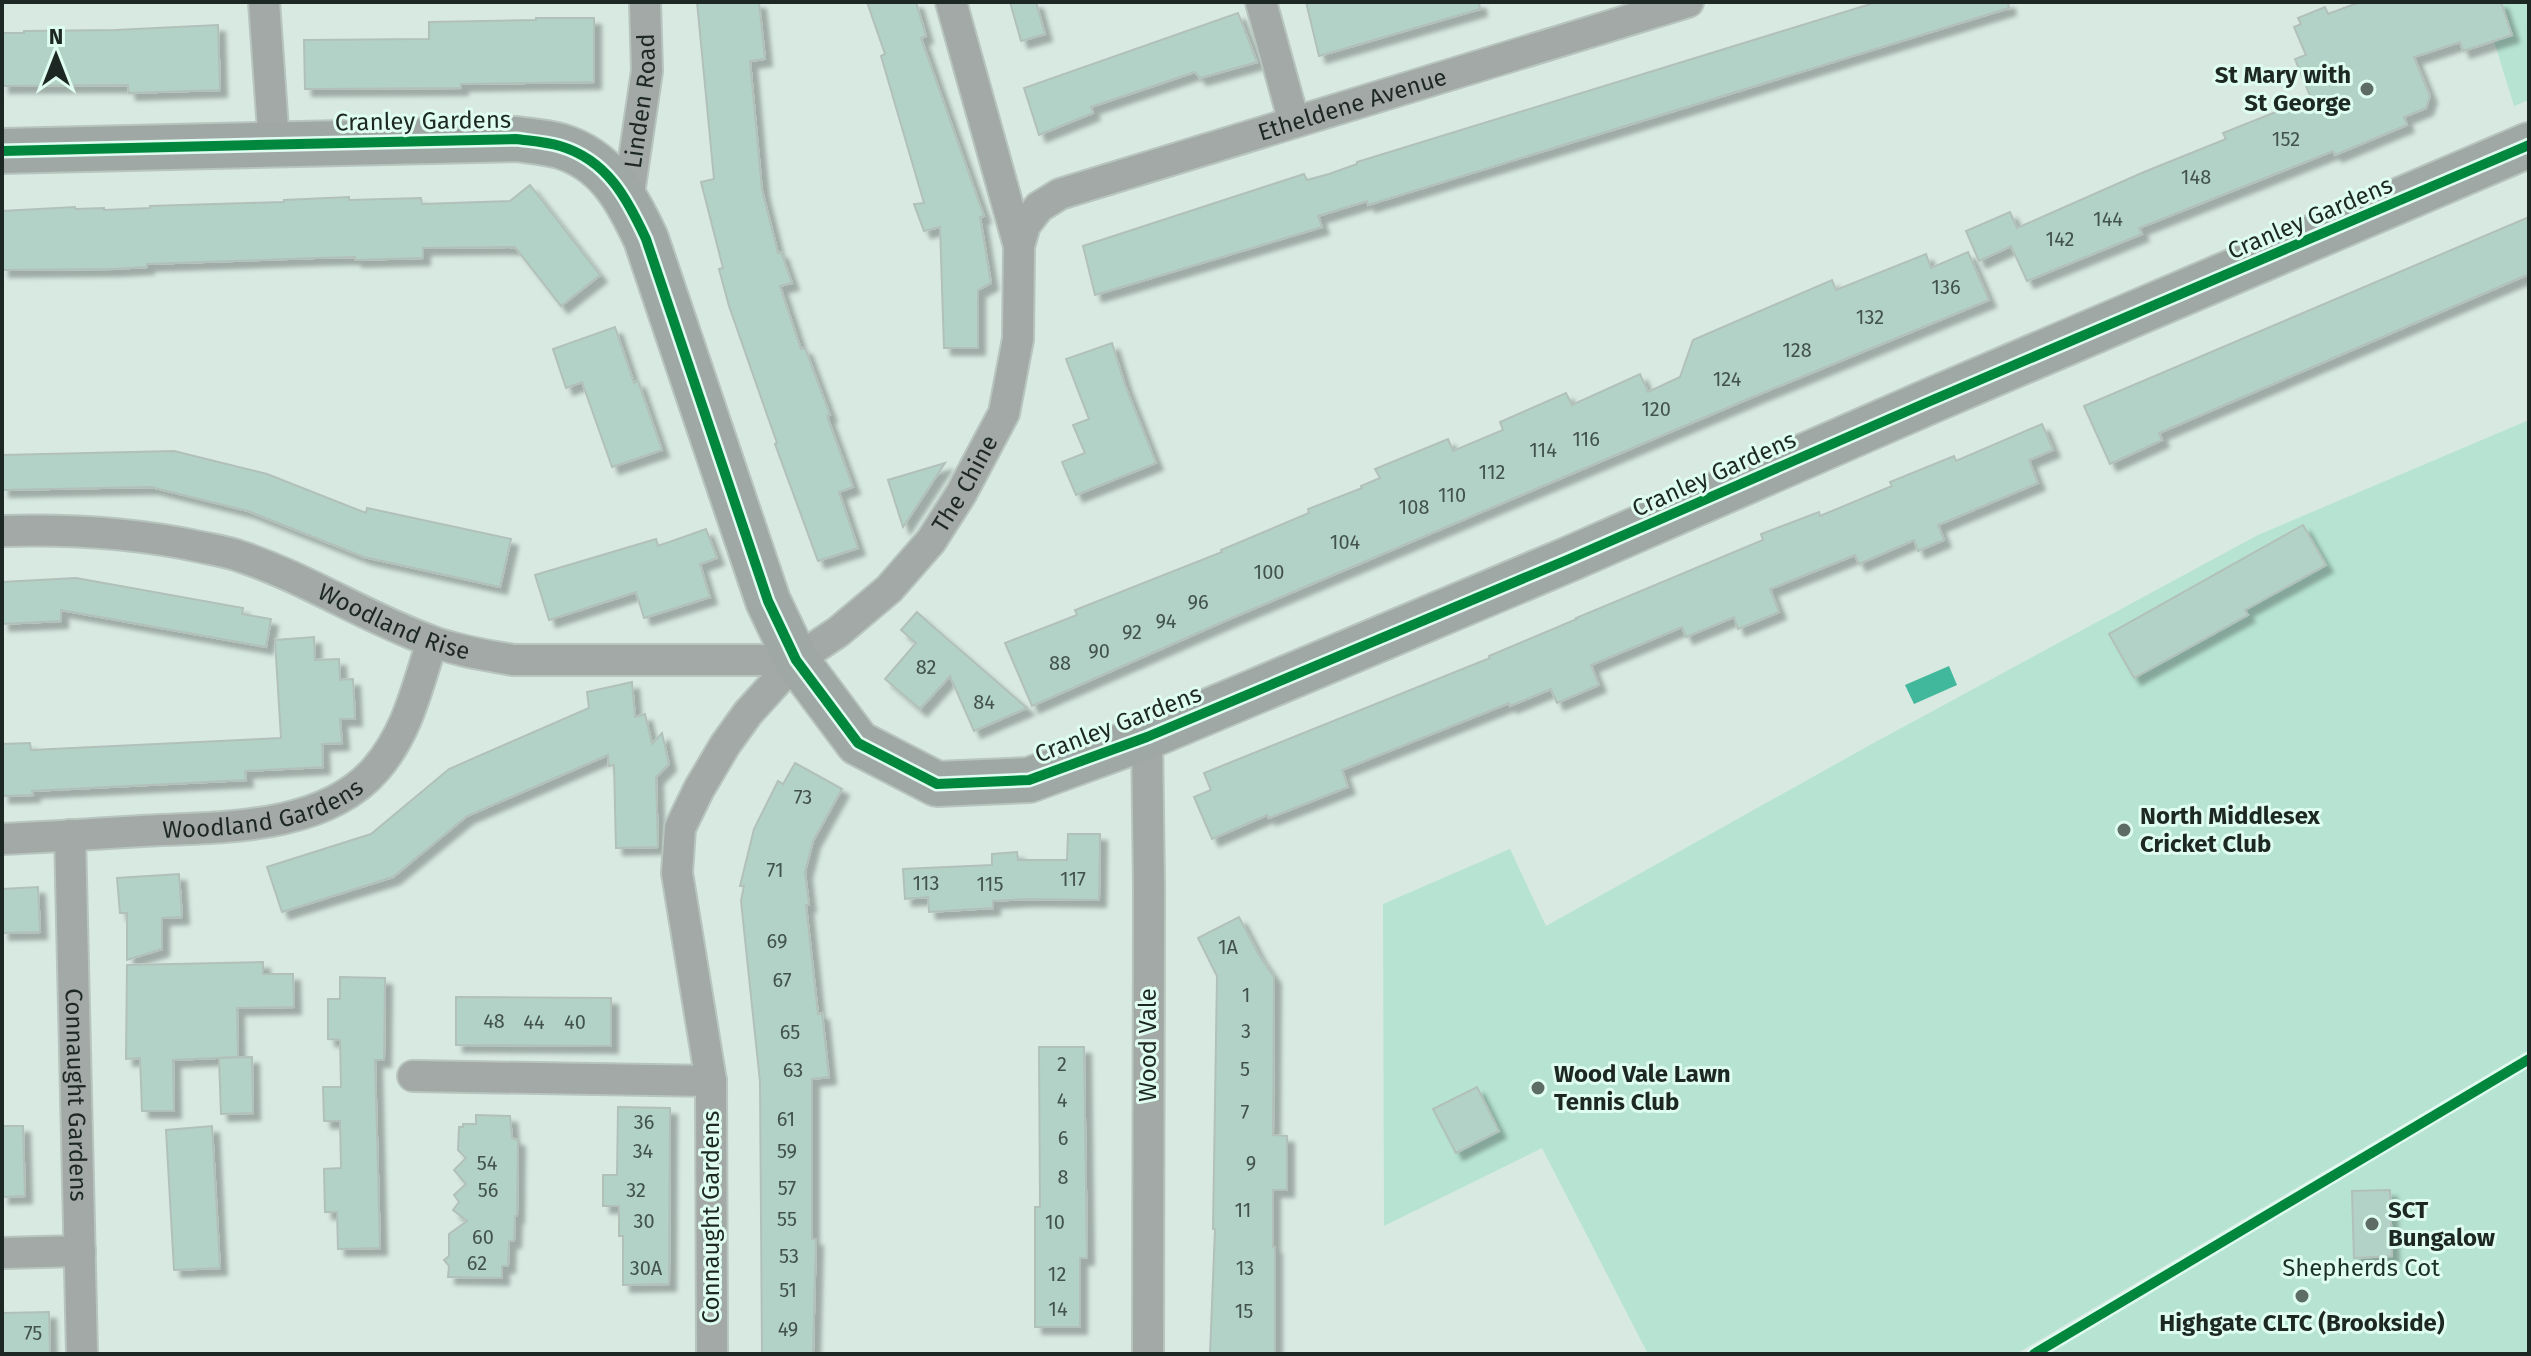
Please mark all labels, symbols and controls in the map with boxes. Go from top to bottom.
north arrow [16,16,96,96]
text: N [49,23,63,50]
street label: Linden Road [619,33,661,170]
place label: St Mary with St George [2215,61,2351,117]
street label: Etheldene Avenue [1254,63,1450,147]
marker: St Mary with St George [2358,80,2376,98]
street label: Cranley Gardens [335,105,511,137]
house number: 152 [2272,127,2300,151]
house number: 148 [2181,165,2211,189]
street label: Cranley Gardens [2223,171,2397,265]
house number: 144 [2093,207,2123,231]
house number: 142 [2046,227,2074,251]
house number: 136 [1931,275,1961,299]
house number: 132 [1856,305,1884,329]
house number: 128 [1782,338,1812,362]
house number: 124 [1713,367,1742,391]
house number: 120 [1641,397,1671,421]
street label: Cranley Gardens [1628,425,1800,523]
house number: 116 [1572,427,1600,451]
street label: The Chine [926,430,1004,537]
house number: 114 [1529,438,1557,462]
house number: 112 [1479,460,1505,484]
house number: 110 [1438,483,1466,507]
house number: 108 [1399,495,1429,519]
house number: 104 [1330,530,1361,554]
house number: 100 [1254,560,1284,584]
street label: Woodland Rise [313,578,472,666]
house number: 96 [1187,590,1209,614]
house number: 94 [1156,609,1177,633]
house number: 92 [1122,620,1142,644]
house number: 90 [1088,639,1110,663]
house number: 88 [1049,651,1071,675]
house number: 82 [916,655,936,679]
street label: Cranley Gardens [1031,679,1205,769]
house number: 84 [973,690,995,714]
street label: Woodland Gardens [162,773,369,844]
house number: 73 [794,785,812,809]
place label: North Middlesex Cricket Club [2140,802,2321,858]
marker: North Middlesex Cricket Club [2115,821,2133,839]
house number: 71 [766,858,784,882]
house number: 117 [1060,867,1086,891]
house number: 113 [912,871,940,895]
house number: 115 [976,872,1004,896]
house number: 69 [767,929,787,953]
house number: 1A [1218,935,1239,959]
house number: 67 [772,968,792,992]
house number: 1 [1242,983,1250,1007]
street label: Connaught Gardens [60,988,92,1202]
street label: Wood Vale [1134,988,1162,1102]
house number: 48 [483,1009,505,1033]
house number: 44 [523,1010,545,1034]
house number: 40 [564,1010,586,1034]
house number: 3 [1241,1019,1251,1043]
house number: 65 [780,1020,800,1044]
house number: 2 [1057,1052,1067,1076]
house number: 5 [1240,1057,1250,1081]
house number: 63 [783,1058,803,1082]
place label: Wood Vale Lawn Tennis Club [1554,1060,1731,1116]
marker: Wood Vale Lawn Tennis Club [1529,1079,1547,1097]
house number: 4 [1057,1088,1068,1112]
house number: 7 [1241,1100,1250,1124]
house number: 61 [777,1107,795,1131]
house number: 36 [634,1110,654,1134]
street label: Connaught Gardens [697,1110,725,1324]
house number: 6 [1058,1126,1068,1150]
house number: 34 [633,1139,654,1163]
house number: 59 [777,1139,797,1163]
house number: 54 [477,1151,498,1175]
house number: 9 [1246,1151,1256,1175]
house number: 8 [1057,1165,1069,1189]
house number: 57 [778,1176,796,1200]
house number: 56 [478,1178,498,1202]
house number: 32 [626,1178,646,1202]
place label: SCT Bungalow [2388,1196,2495,1252]
house number: 11 [1234,1198,1252,1222]
house number: 55 [777,1207,797,1231]
house number: 30 [633,1209,655,1233]
house number: 10 [1045,1210,1065,1234]
marker: SCT Bungalow [2363,1215,2381,1233]
house number: 60 [472,1225,494,1249]
house number: 53 [779,1244,799,1268]
house number: 62 [467,1251,487,1275]
park label: Shepherds Cot [2282,1254,2440,1282]
house number: 30A [630,1256,663,1280]
house number: 13 [1236,1256,1254,1280]
house number: 12 [1048,1262,1066,1286]
house number: 51 [779,1278,797,1302]
marker: Highgate CLTC (Brookside) [2293,1287,2311,1305]
house number: 14 [1048,1297,1068,1321]
house number: 15 [1235,1299,1253,1323]
place label: Highgate CLTC (Brookside) [2159,1309,2445,1337]
house number: 49 [778,1317,798,1341]
house number: 75 [24,1321,42,1345]

